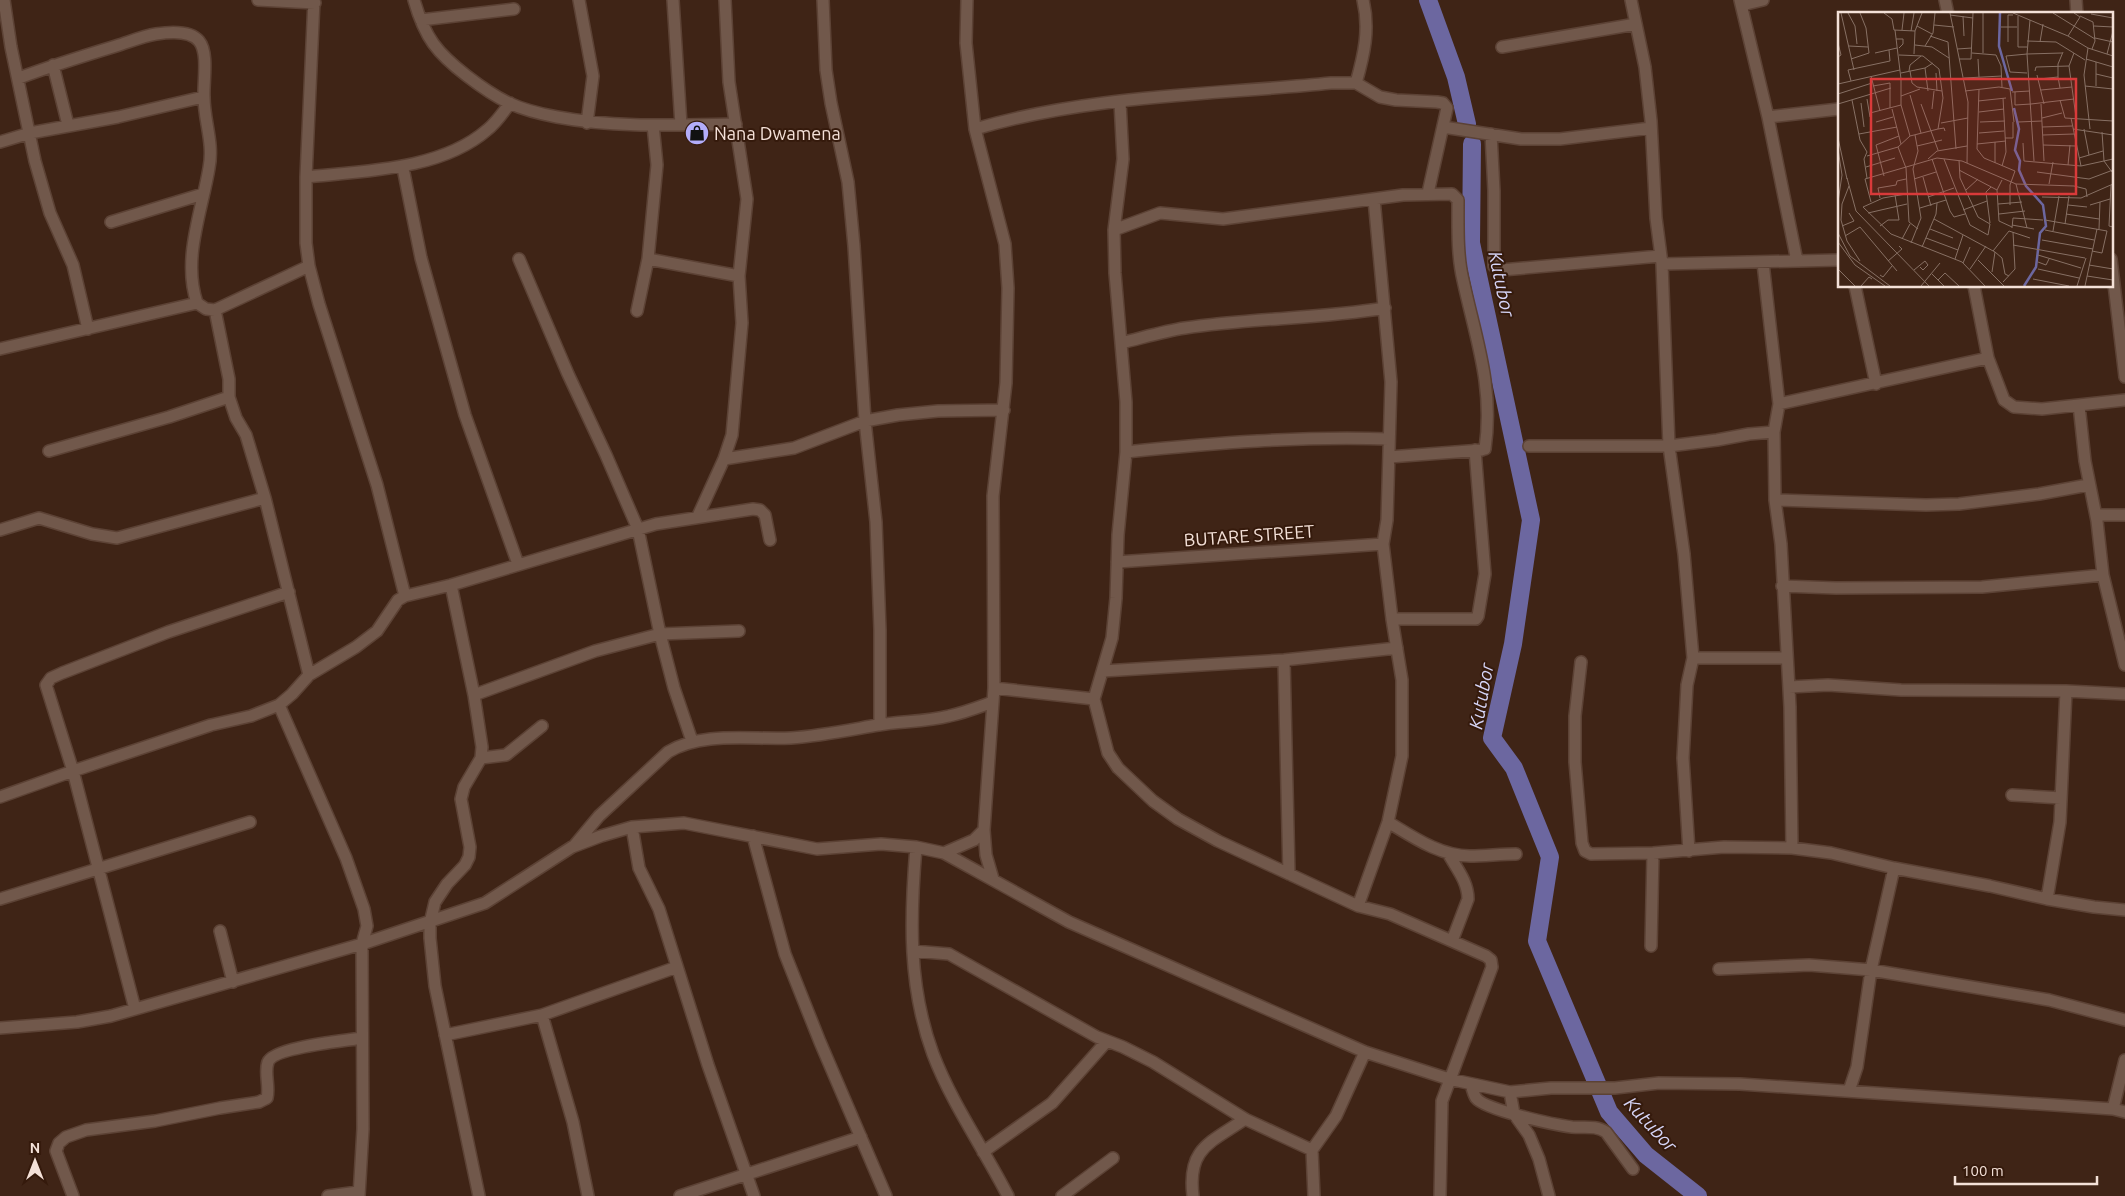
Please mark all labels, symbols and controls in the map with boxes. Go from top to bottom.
inset map [1838,12,2112,288]
shop icon: Nana Dwamena [684,120,710,146]
place label: Nana Dwamena [714,123,841,143]
water label: Kutubor [1484,249,1520,320]
street label: BUTARE STREET [1183,520,1315,550]
water label: Kutubor [1464,660,1498,731]
water label: Kutubor [1620,1092,1682,1157]
north arrow [10,1136,60,1186]
text: N [30,1140,40,1156]
scale bar [1955,1154,2098,1186]
text: 100 m [1962,1162,2004,1179]

